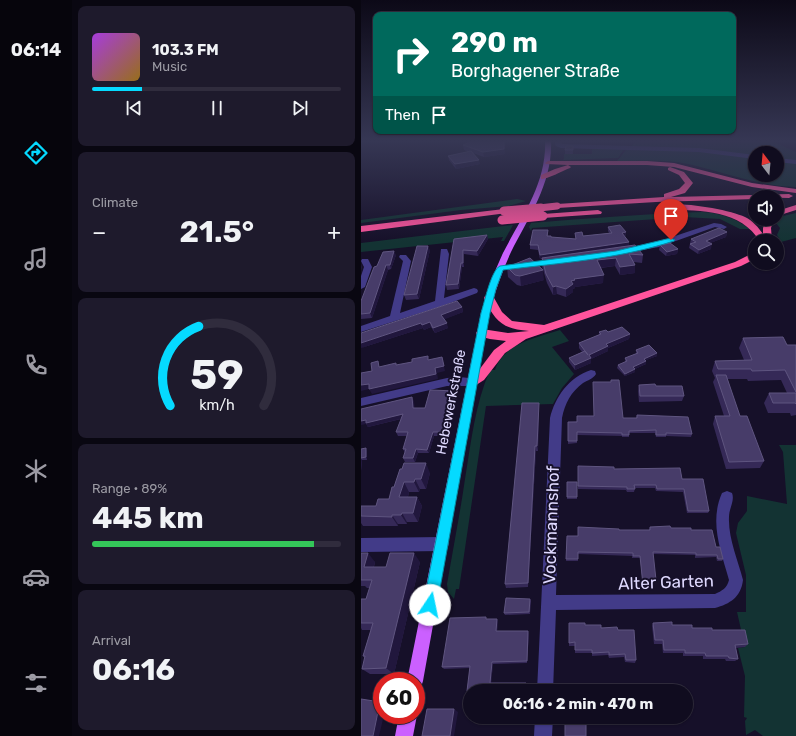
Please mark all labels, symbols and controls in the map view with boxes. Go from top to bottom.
text: 290 m [451,26,538,59]
icon: right [385,28,437,80]
text: 06:14 [11,39,61,61]
text: 103.3 FM [152,41,219,59]
text: Music [152,59,187,74]
text: Borghagener Straße [451,60,620,82]
icon: previous [123,97,145,119]
icon: pause [206,97,228,119]
icon: next [289,97,311,119]
icon: arrive [428,104,450,126]
text: Then [385,106,420,124]
icon: directions [22,139,50,167]
north arrow [748,146,784,182]
map controls [748,146,784,270]
button: sound [748,190,784,226]
text: Climate [92,195,138,210]
pin [654,199,688,240]
icon: arrive [660,205,682,227]
text: 21.5° [179,214,254,250]
text: − [92,219,106,246]
text: + [327,219,341,246]
button: search [748,234,784,270]
icon: music [22,245,50,273]
street label: Hebewerkstraße [432,348,470,456]
text: 59 [190,350,243,399]
icon: phone [22,351,50,379]
text: km/h [199,397,234,414]
icon: climate [22,457,50,485]
street label: Vockmannshof [539,465,563,585]
text: Range · 89% [92,481,167,496]
text: 445 km [92,500,204,536]
icon: car [22,563,50,591]
street label: Alter Garten [618,570,714,594]
position arrow [409,584,451,626]
text: Arrival [92,633,131,648]
text: 06:16 [92,652,175,688]
icon: filters [22,669,50,697]
speed limit sign: 60 [373,672,425,724]
text: 06:16 · 2 min · 470 m [503,695,653,713]

